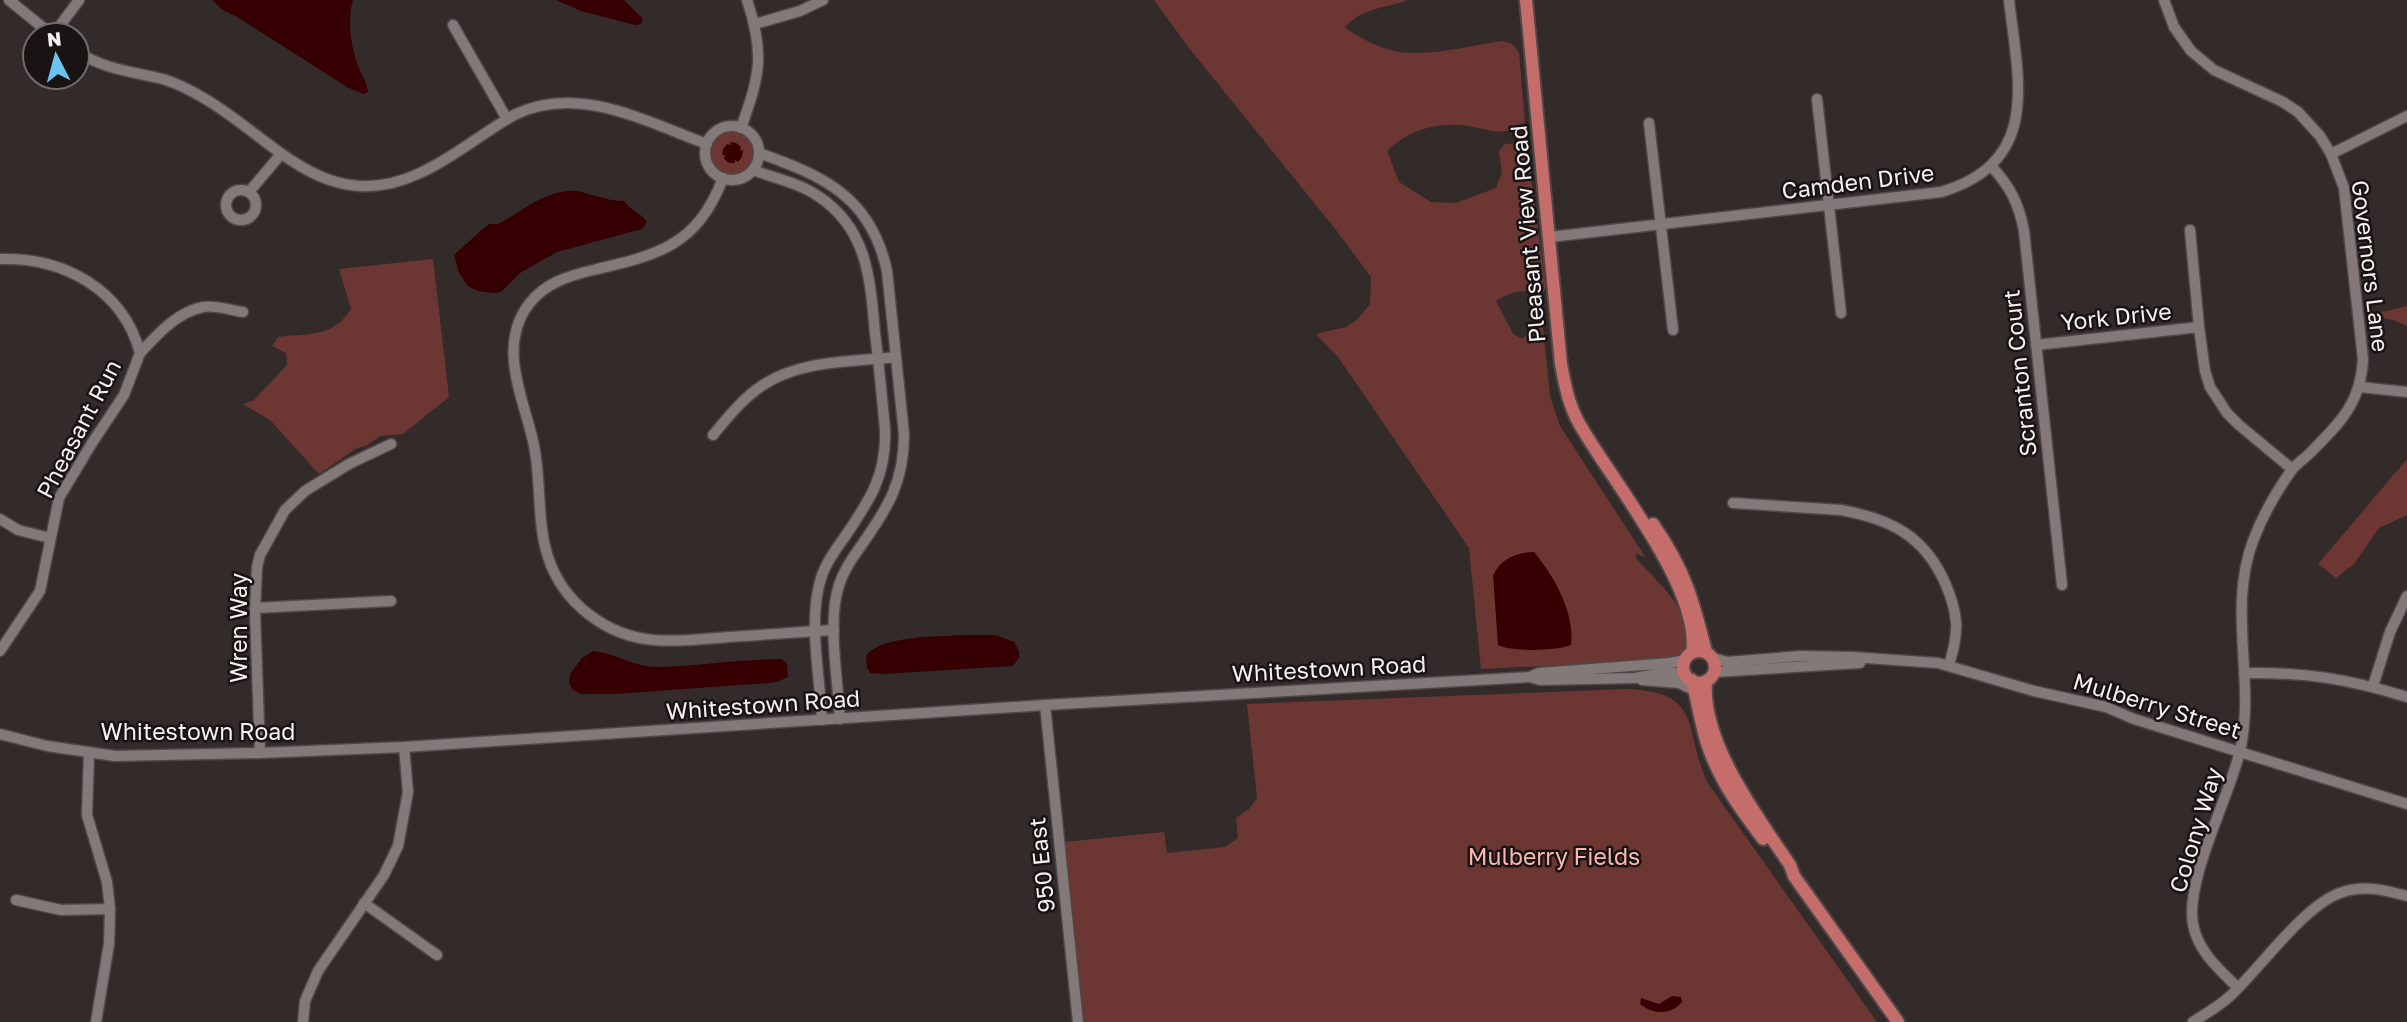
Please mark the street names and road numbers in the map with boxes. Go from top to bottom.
street label: Pleasant View Road [1504,124,1550,344]
street label: Camden Drive [1780,158,1936,204]
street label: Governors Lane [2347,178,2395,353]
street label: Scranton Court [1996,288,2042,458]
street label: York Drive [2059,296,2173,336]
street label: Pheasant Run [30,354,126,503]
street label: Wren Way [224,573,252,683]
street label: Whitestown Road [1231,649,1427,687]
street label: Mulberry Street [2070,666,2245,744]
street label: Whitestown Road [665,683,861,725]
street label: Whitestown Road [101,717,295,745]
street label: Colony Way [2163,764,2227,896]
street label: 950 East [1022,816,1060,914]

